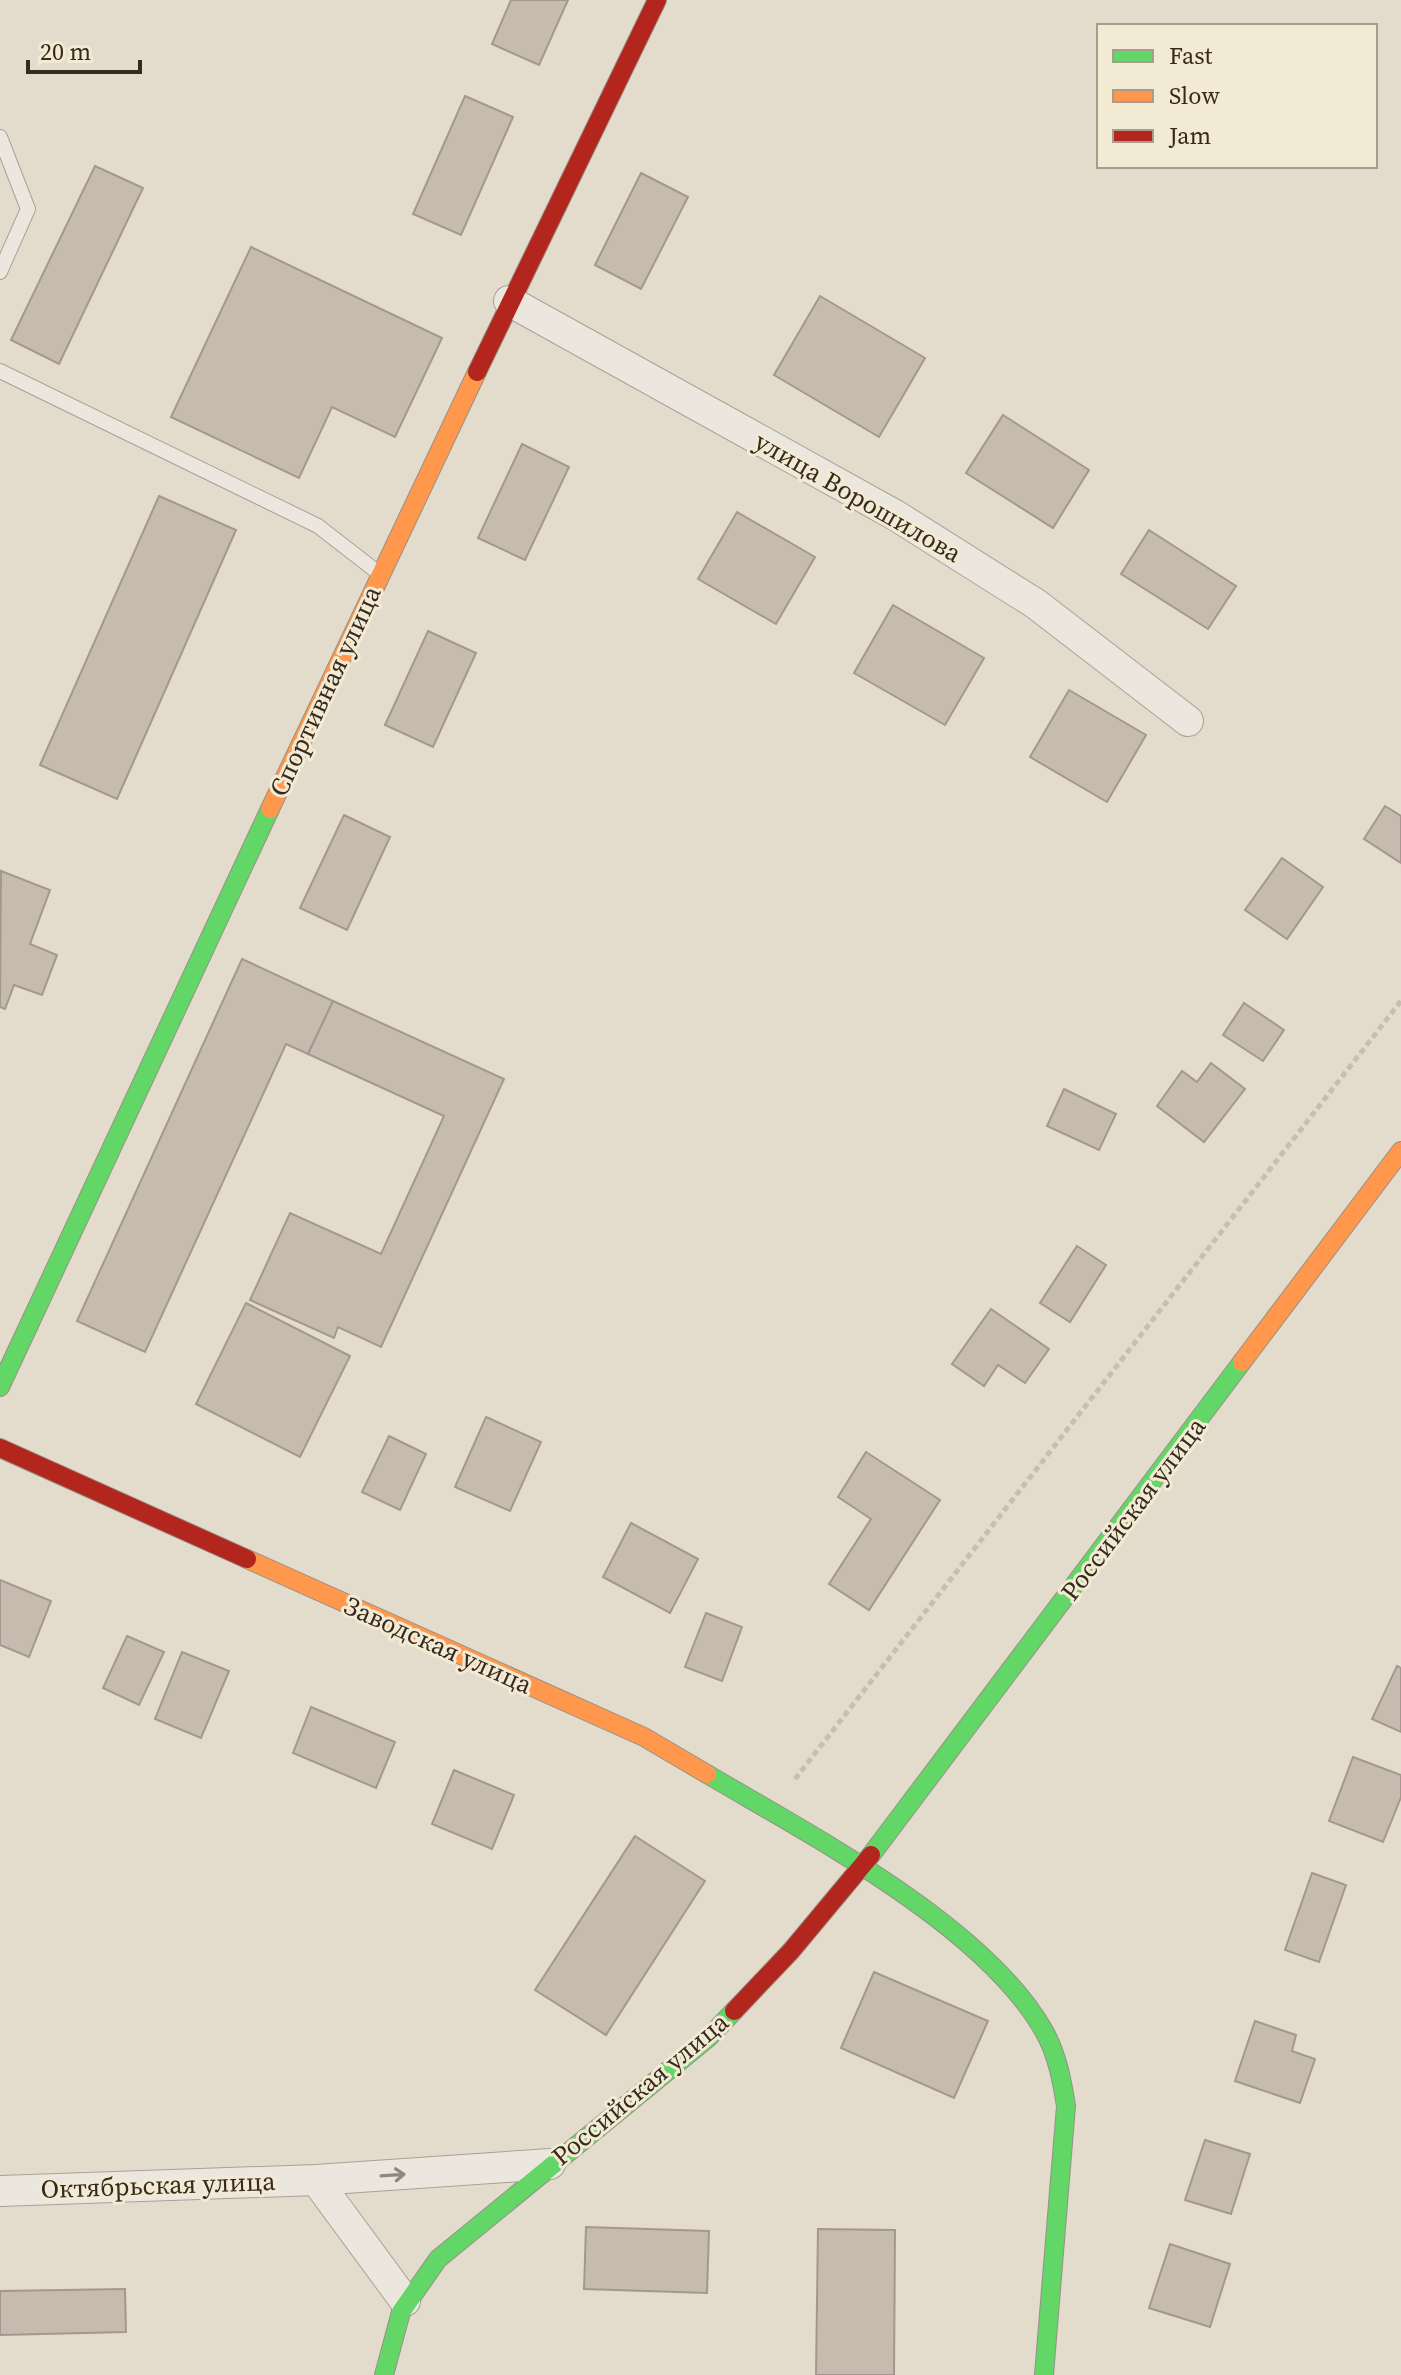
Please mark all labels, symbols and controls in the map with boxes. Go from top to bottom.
scale bar [28,24,140,74]
legend [1097,24,1377,168]
text: 20 m [40,35,91,68]
text: Fast [1169,39,1213,72]
text: Slow [1169,79,1220,112]
text: Jam [1168,119,1211,152]
street label: улица Ворошилова [748,423,969,571]
street label: Спортивная улица [260,579,390,802]
street label: Российская улица [1052,1409,1214,1608]
street label: Заводская улица [338,1587,538,1703]
street label: Российская улица [544,2004,737,2174]
street label: Октябрьская улица [40,2163,277,2207]
one-way arrow [379,2167,406,2182]

